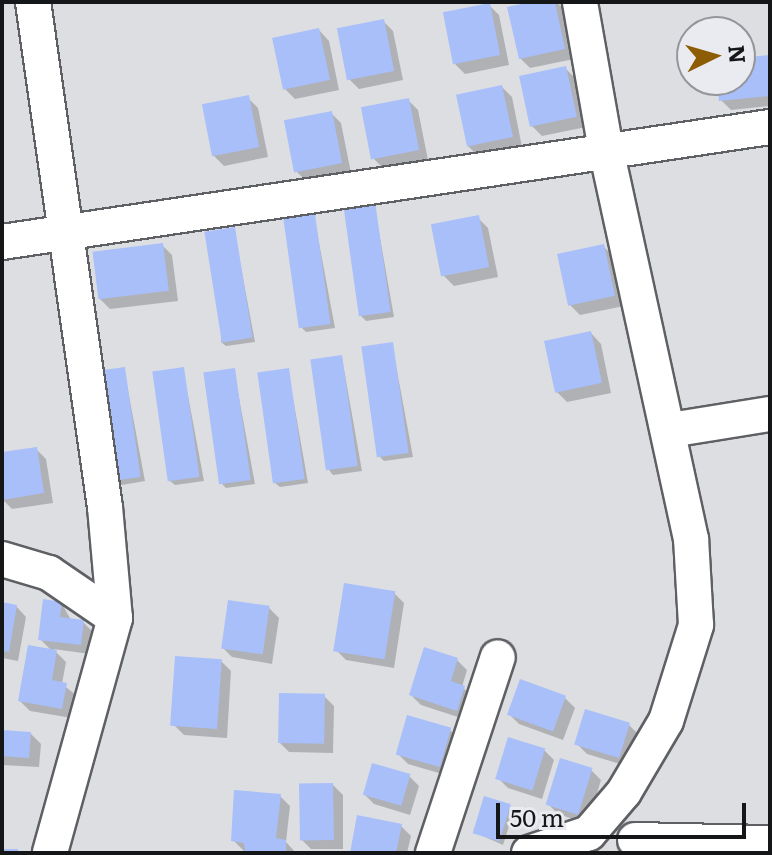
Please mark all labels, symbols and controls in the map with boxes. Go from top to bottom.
north arrow [676,16,756,96]
text: N [721,43,756,65]
scale bar [500,787,750,837]
text: 50 m [510,799,564,834]

